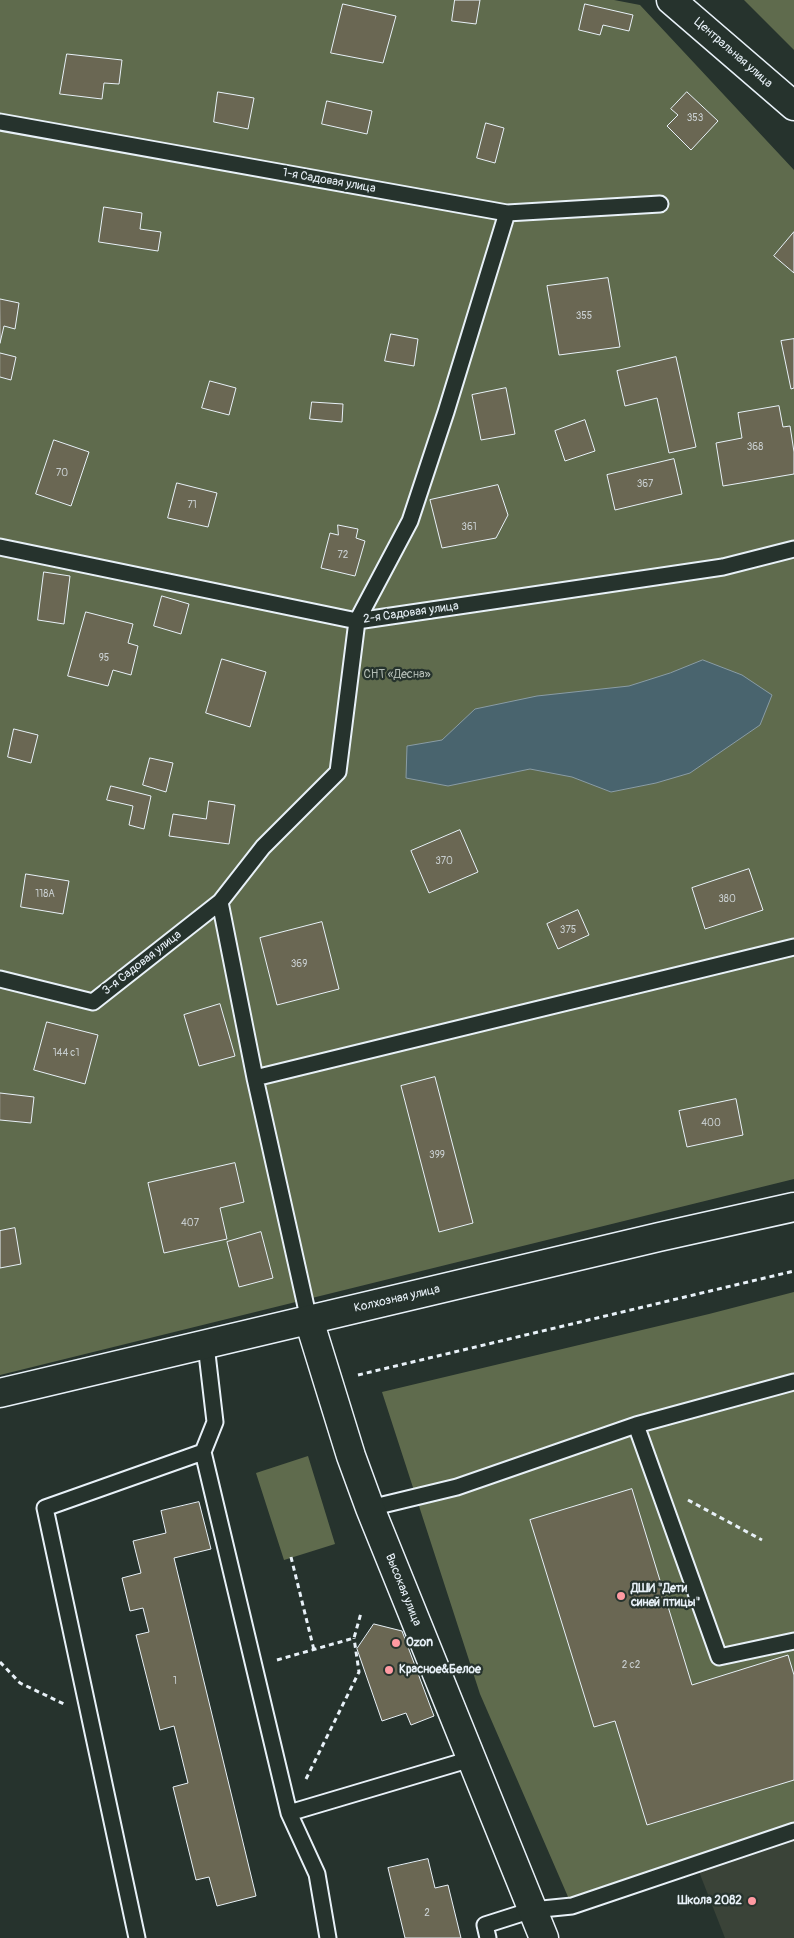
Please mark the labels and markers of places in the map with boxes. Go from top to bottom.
place label: ДШИ "Дети синей птицы" [631,1582,700,1610]
marker: ДШИ "Дети синей птицы" [615,1590,627,1602]
place label: Ozon [406,1636,433,1650]
marker: Ozon [390,1637,402,1649]
place label: Красное&Белое [399,1663,481,1677]
marker: Красное&Белое [383,1664,395,1676]
place label: Школа 2082 [677,1894,742,1908]
marker: Школа 2082 [746,1895,758,1907]

